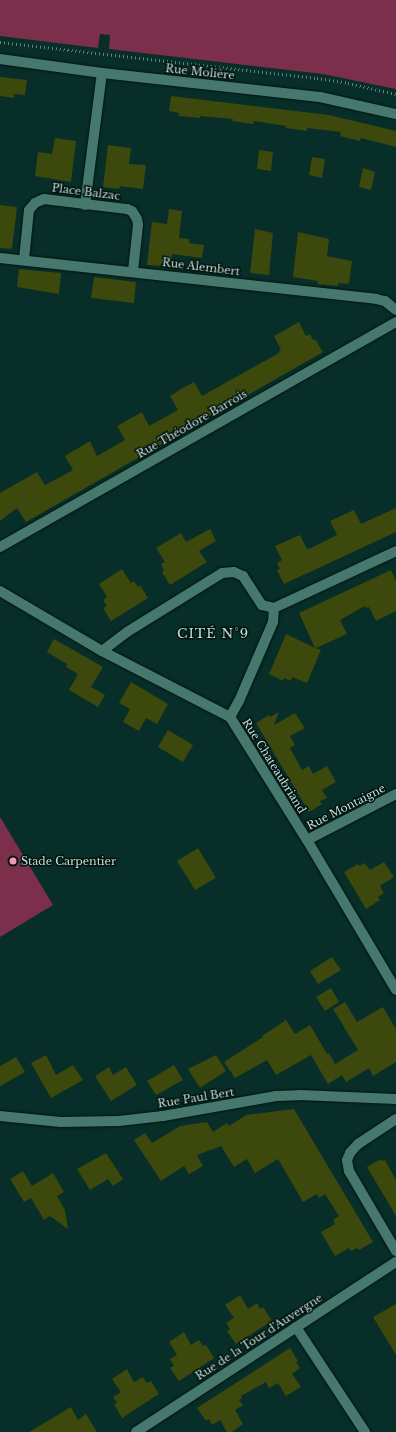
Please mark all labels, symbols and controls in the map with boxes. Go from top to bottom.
street label: Rue Molière [165,62,235,82]
street label: Place Balzac [51,181,121,203]
street label: Rue Alembert [161,256,241,278]
street label: Rue Théodore Barrois [134,387,250,461]
district label: CITÉ N°9 [177,626,249,642]
street label: Rue Chateaubriand [239,716,309,816]
street label: Rue Montaigne [304,781,388,833]
place label: Stade Carpentier [21,854,116,868]
marker: Stade Carpentier [8,856,18,866]
street label: Rue Paul Bert [157,1085,235,1111]
street label: Rue de la Tour d'Auvergne [193,1291,325,1383]

